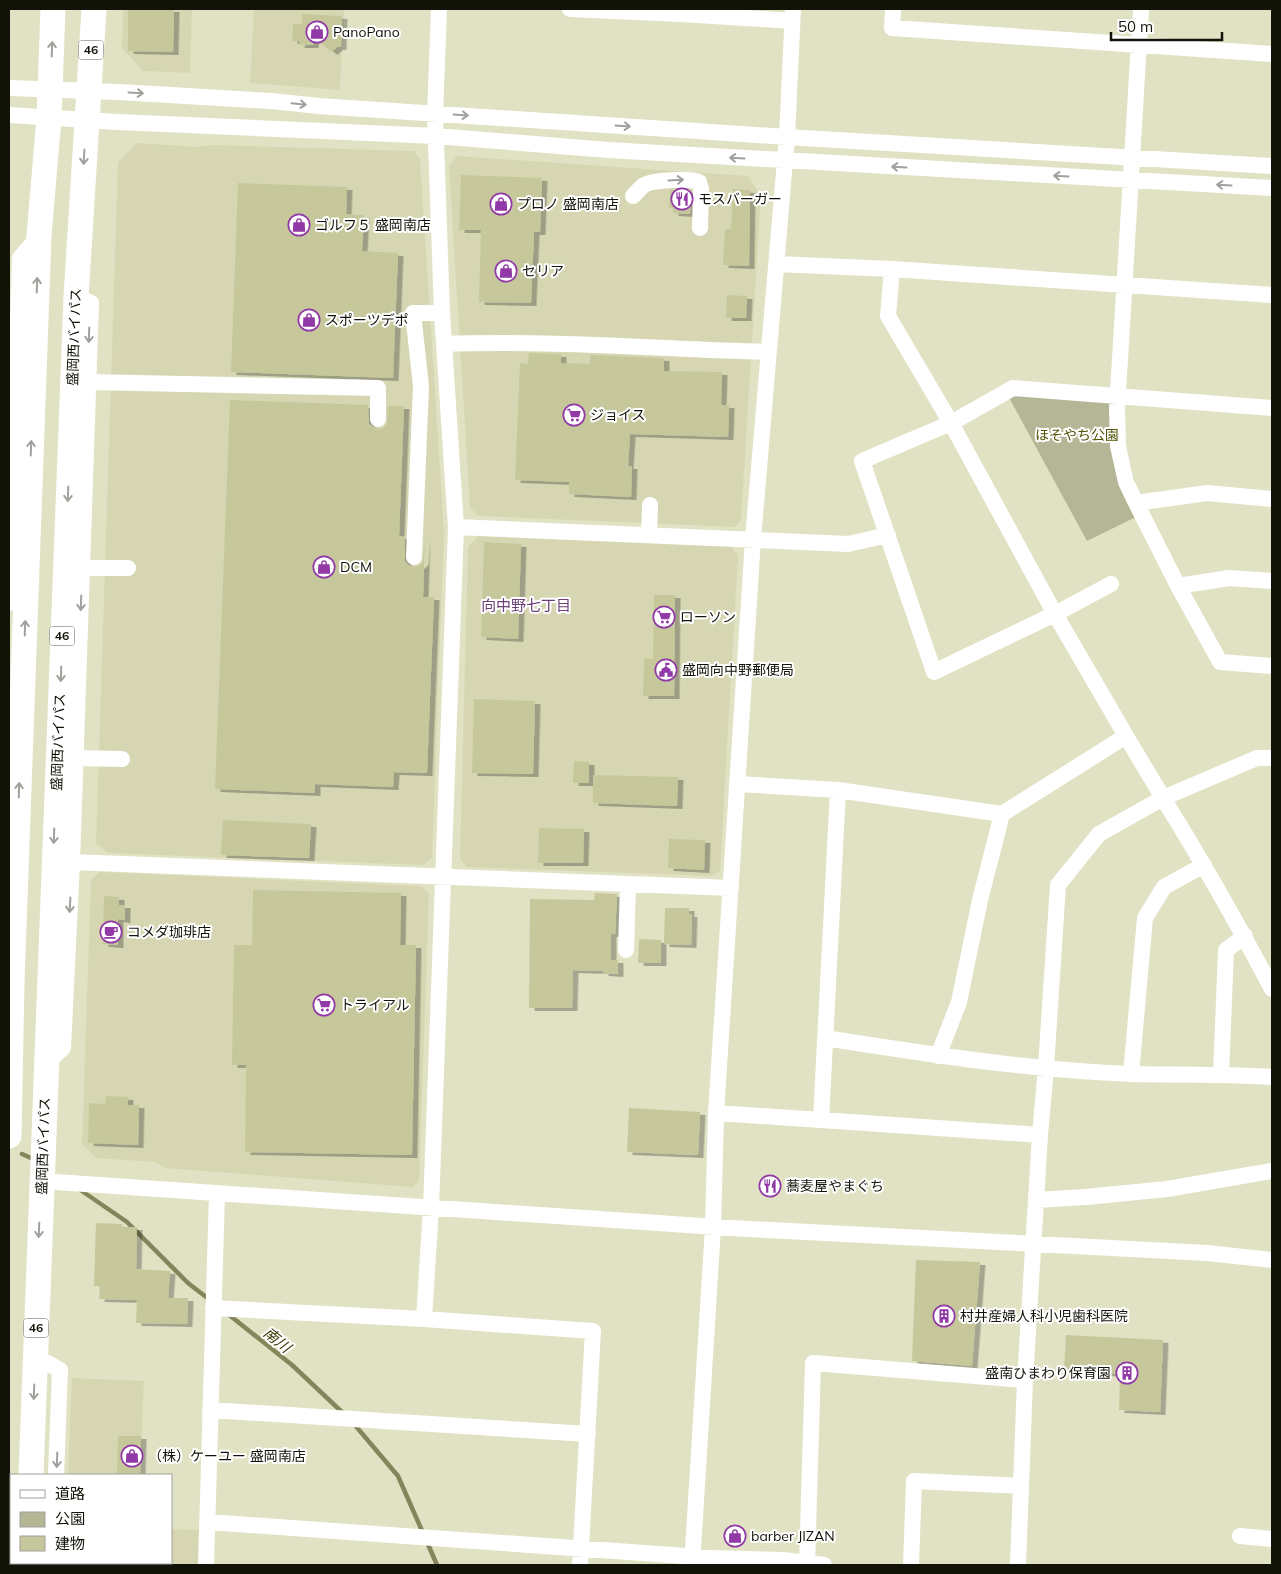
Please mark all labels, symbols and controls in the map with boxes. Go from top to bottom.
scale bar [1111,10,1222,42]
text: 50 m [1118,17,1153,36]
shop icon: PanoPano [305,20,329,44]
place label: PanoPano [333,23,400,41]
road number: 46 [78,40,104,60]
one-way arrow [47,41,57,58]
one-way arrow [128,88,144,97]
one-way arrow [290,99,306,109]
one-way arrow [452,111,468,120]
one-way arrow [614,122,630,131]
one-way arrow [79,149,88,165]
one-way arrow [729,154,745,163]
one-way arrow [891,162,908,172]
one-way arrow [1054,171,1070,180]
one-way arrow [668,175,684,184]
one-way arrow [1216,180,1232,189]
restaurant icon: モスバーガー [670,187,694,211]
place label: モスバーガー [698,190,782,208]
shop icon: プロノ 盛岡南店 [489,192,513,216]
place label: プロノ 盛岡南店 [517,195,619,213]
shop icon: ゴルフ５ 盛岡南店 [287,213,311,237]
place label: ゴルフ５ 盛岡南店 [315,216,431,234]
shop icon: セリア [494,259,518,283]
place label: セリア [522,262,564,280]
one-way arrow [32,278,42,294]
street label: 盛岡西バイパス [63,288,85,386]
shop icon: スポーツデポ [297,308,321,332]
place label: スポーツデポ [325,311,409,329]
one-way arrow [85,327,94,343]
supermarket icon: ジョイス [562,403,586,427]
place label: ジョイス [590,406,646,424]
park label: ほそやち公園 [1035,426,1119,444]
one-way arrow [27,440,36,456]
one-way arrow [63,486,72,502]
shop icon: DCM [312,555,336,579]
place label: DCM [340,558,372,576]
one-way arrow [76,595,85,611]
district label: 向中野七丁目 [481,596,571,615]
supermarket icon: ローソン [652,605,676,629]
place label: ローソン [680,608,736,626]
one-way arrow [20,620,30,636]
road number: 46 [50,626,74,646]
public building icon: 盛岡向中野郵便局 [654,658,678,682]
place label: 盛岡向中野郵便局 [682,661,794,679]
one-way arrow [56,666,65,682]
street label: 盛岡西バイパス [47,693,69,791]
one-way arrow [14,782,24,798]
one-way arrow [49,828,59,844]
one-way arrow [65,897,74,913]
cafe icon: コメダ珈琲店 [99,920,123,944]
place label: コメダ珈琲店 [127,923,211,941]
supermarket icon: トライアル [312,993,336,1017]
place label: トライアル [340,996,410,1014]
street label: 盛岡西バイパス [32,1097,54,1195]
restaurant icon: 蕎麦屋やまぐち [758,1174,782,1198]
place label: 蕎麦屋やまぐち [786,1177,884,1195]
one-way arrow [35,1222,44,1238]
building icon: 村井産婦人科小児歯科医院 [932,1304,956,1328]
place label: 村井産婦人科小児歯科医院 [960,1307,1128,1325]
road number: 46 [24,1319,48,1338]
water label: 南川 [260,1323,296,1358]
building icon: 盛南ひまわり保育園 [1115,1361,1139,1385]
place label: 盛南ひまわり保育園 [985,1364,1111,1382]
one-way arrow [29,1384,38,1400]
shop icon: （株）ケーユー 盛岡南店 [120,1444,144,1468]
place label: （株）ケーユー 盛岡南店 [148,1447,306,1465]
one-way arrow [52,1452,61,1468]
legend [10,1474,172,1564]
text: 道路 [55,1484,85,1503]
text: 公園 [55,1509,85,1528]
shop icon: barber JIZAN [723,1524,747,1548]
place label: barber JIZAN [751,1527,835,1545]
text: 建物 [55,1534,85,1553]

